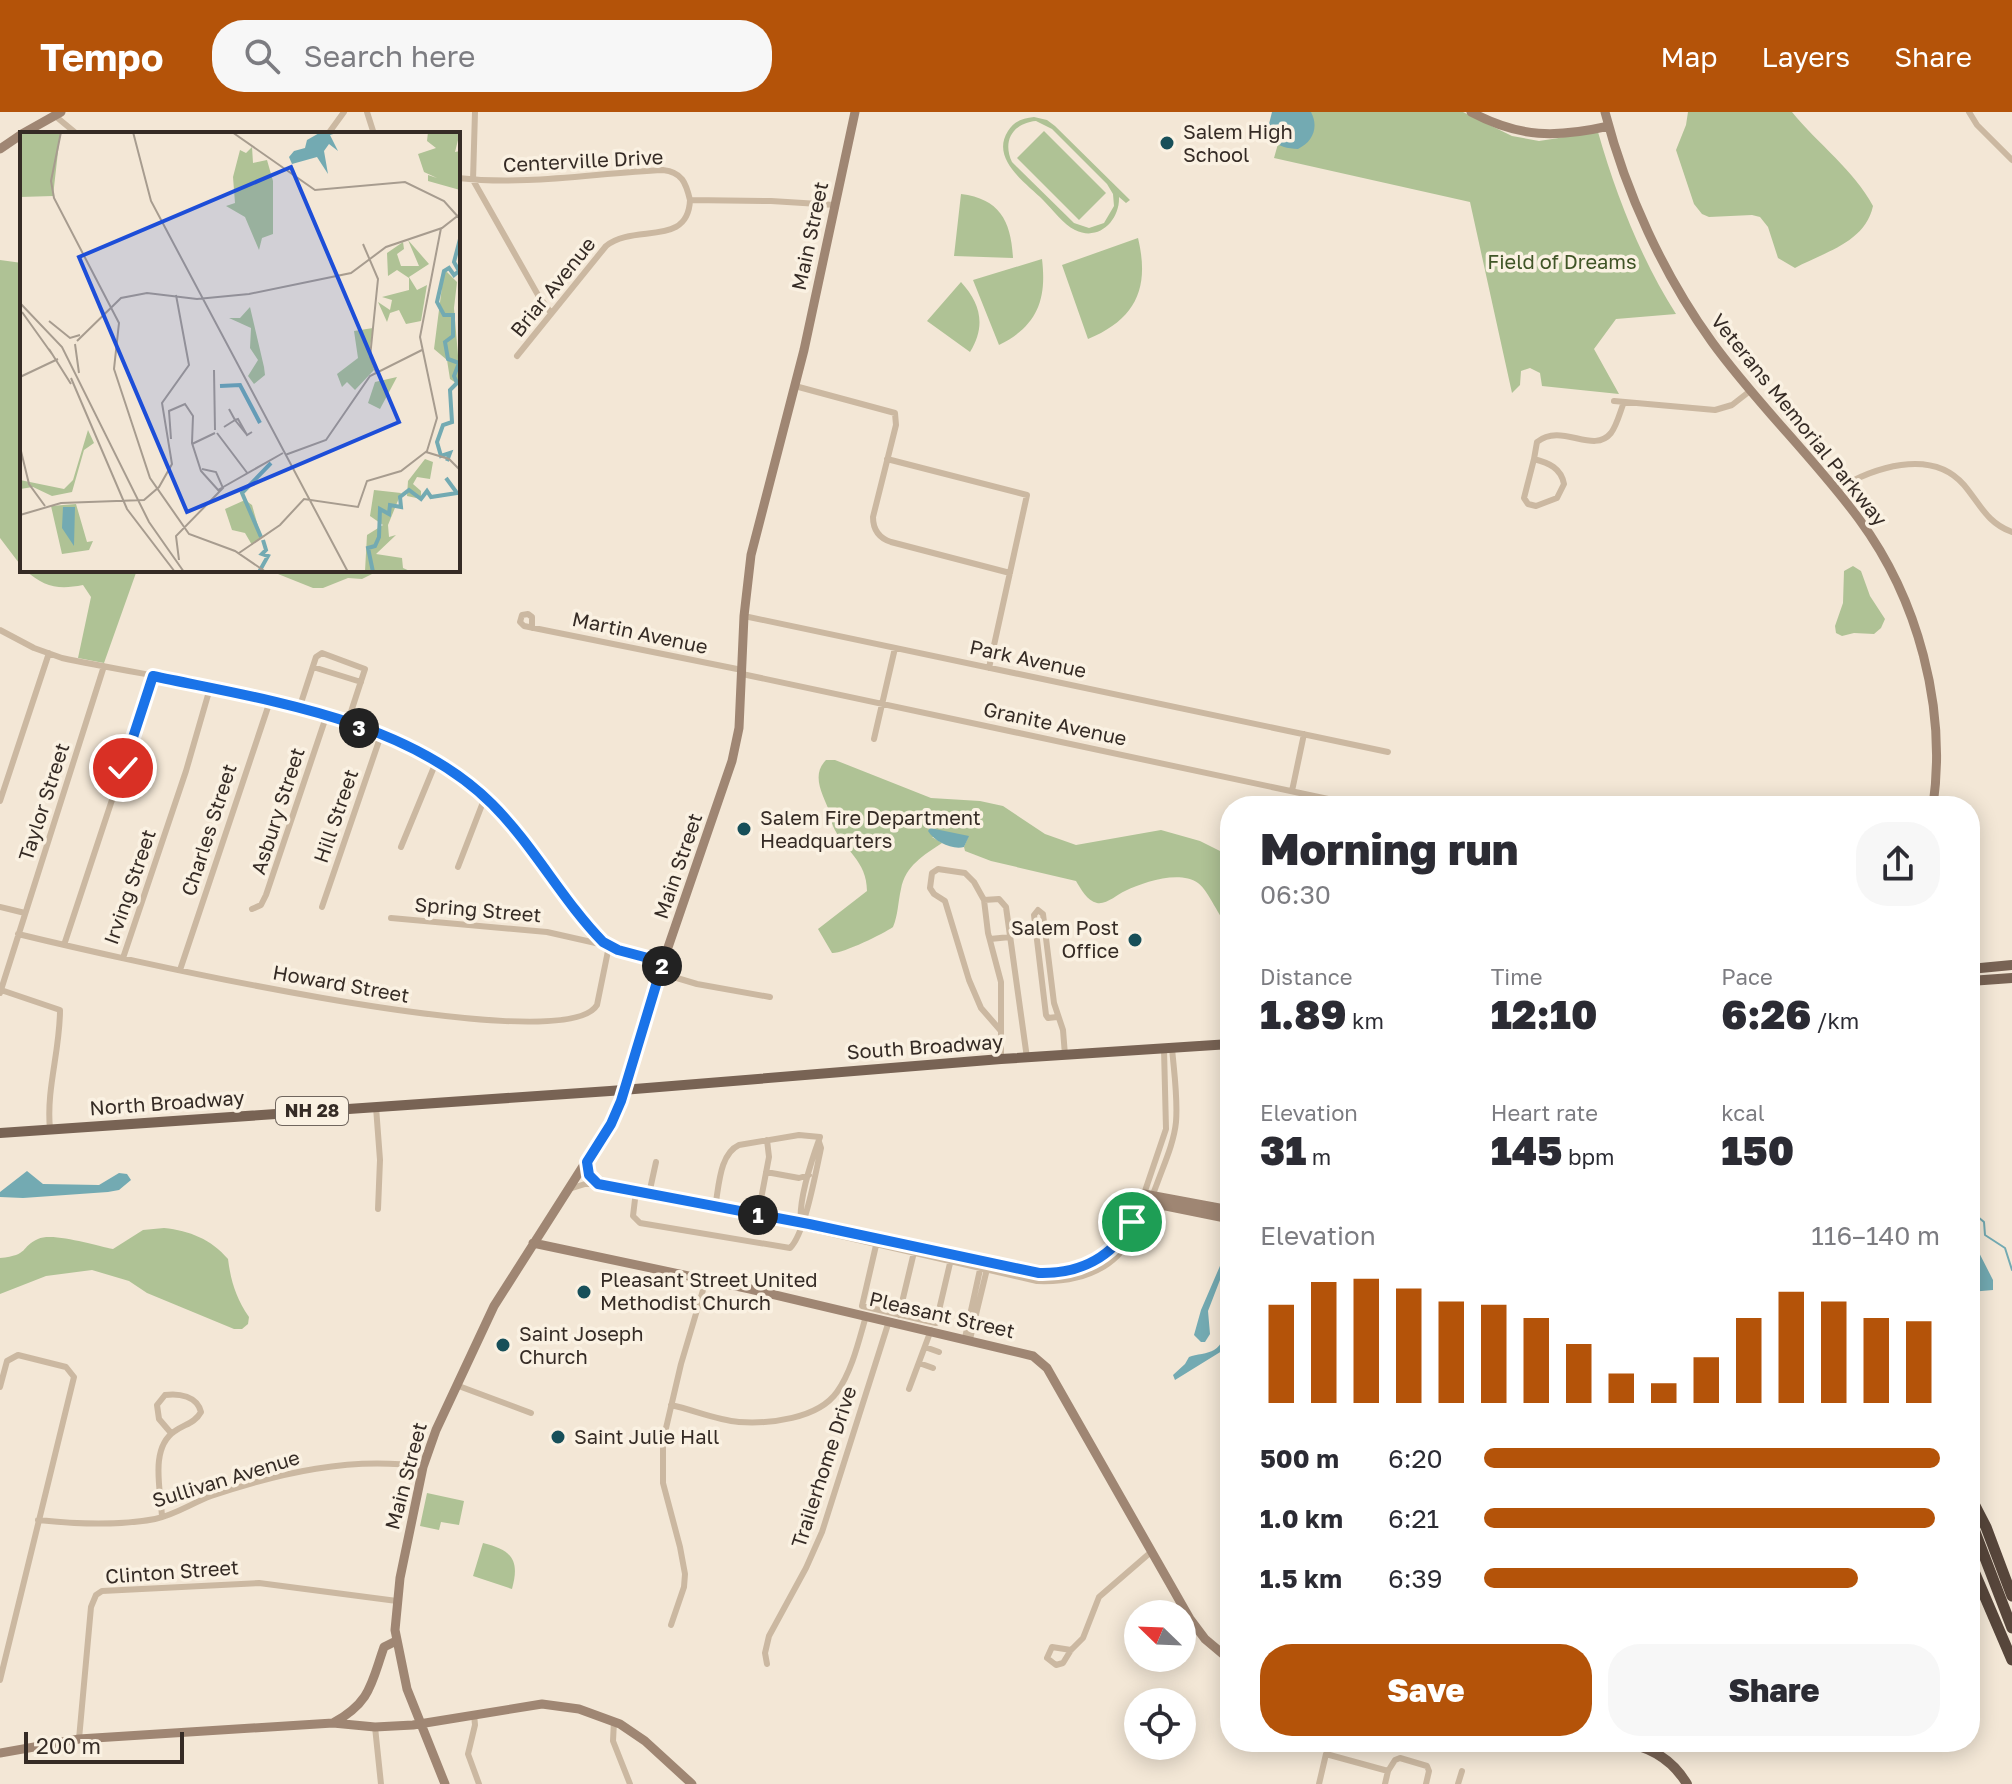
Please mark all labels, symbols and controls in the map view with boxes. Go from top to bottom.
search box [212,20,772,92]
text: Tempo [40,34,164,79]
icon: search [240,34,284,78]
text: Search here [304,38,475,74]
text: Map [1660,40,1718,73]
text: Layers [1762,40,1850,73]
text: Share [1894,40,1972,73]
place label: Salem High School [1183,119,1293,166]
inset map [20,132,460,572]
marker: Salem High School [1158,134,1176,152]
street label: Centerville Drive [502,144,664,176]
street label: Main Street [786,179,832,292]
street label: Briar Avenue [505,232,600,341]
park label: Field of Dreams [1487,249,1637,273]
street label: Veterans Memorial Parkway [1707,308,1893,530]
street label: Martin Avenue [570,606,710,658]
street label: Park Avenue [968,634,1089,682]
street label: Granite Avenue [981,696,1129,750]
pin: 3 [339,708,379,748]
text: 3 [352,714,366,741]
pin [89,734,157,802]
street label: Taylor Street [13,740,73,864]
street label: Asbury Street [245,744,309,877]
icon: check [101,746,145,790]
street label: Charles Street [175,761,241,899]
street label: Hill Street [308,766,362,866]
place label: Salem Fire Department Headquarters [760,805,981,852]
street label: Main Street [648,810,706,922]
marker: Salem Fire Department Headquarters [735,820,753,838]
text: Morning run [1260,822,1518,875]
button: share [1856,822,1940,906]
street label: Irving Street [98,826,160,947]
text: 06:30 [1260,879,1331,910]
street label: Spring Street [414,892,542,926]
place label: Salem Post Office [1011,915,1119,962]
marker: Salem Post Office [1126,931,1144,949]
pin: 2 [642,946,682,986]
text: 2 [655,952,669,979]
street label: Howard Street [271,959,411,1007]
text: Distance [1260,963,1352,990]
text: Time [1491,963,1542,990]
text: Pace [1721,963,1773,990]
text: 1.89 [1260,990,1347,1038]
text: 12:10 [1491,990,1597,1038]
text: 6:26 [1721,990,1811,1038]
text: km [1347,1007,1384,1034]
text: /km [1811,1007,1859,1034]
street label: South Broadway [846,1029,1004,1063]
street label: North Broadway [89,1085,245,1119]
road number: NH 28 [276,1097,348,1125]
text: Elevation [1260,1099,1358,1126]
text: Heart rate [1491,1099,1598,1126]
text: kcal [1721,1099,1765,1126]
text: 31 [1260,1126,1306,1174]
text: 145 [1491,1126,1562,1174]
text: 150 [1721,1126,1794,1174]
text: m [1306,1143,1331,1170]
text: bpm [1562,1143,1614,1170]
pin [1098,1188,1166,1256]
pin: 1 [738,1195,778,1235]
icon: arrive [1110,1200,1154,1244]
text: 1 [752,1201,764,1228]
text: Elevation [1260,1220,1376,1251]
text: 116–140 m [1811,1220,1940,1251]
place label: Pleasant Street United Methodist Church [600,1267,818,1314]
marker: Pleasant Street United Methodist Church [575,1283,593,1301]
street label: Pleasant Street [867,1286,1017,1342]
place label: Saint Joseph Church [519,1321,643,1368]
marker: Saint Joseph Church [494,1336,512,1354]
street label: Trailerhome Drive [786,1383,861,1551]
street label: Main Street [379,1419,431,1532]
place label: Saint Julie Hall [574,1424,719,1448]
marker: Saint Julie Hall [549,1428,567,1446]
text: 500 m [1260,1443,1339,1474]
text: 6:20 [1388,1443,1443,1474]
street label: Sullivan Avenue [149,1444,302,1512]
text: 1.0 km [1260,1503,1343,1534]
text: 6:21 [1388,1503,1439,1534]
street label: Clinton Street [104,1554,240,1588]
text: 1.5 km [1260,1563,1342,1594]
text: 6:39 [1388,1563,1442,1594]
north arrow [1124,1600,1196,1672]
map controls [1124,1600,1196,1760]
button: Save [1260,1644,1592,1736]
button: Share [1608,1644,1940,1736]
button: locate [1124,1688,1196,1760]
scale bar [24,1728,184,1764]
text: 200 m [36,1732,101,1759]

